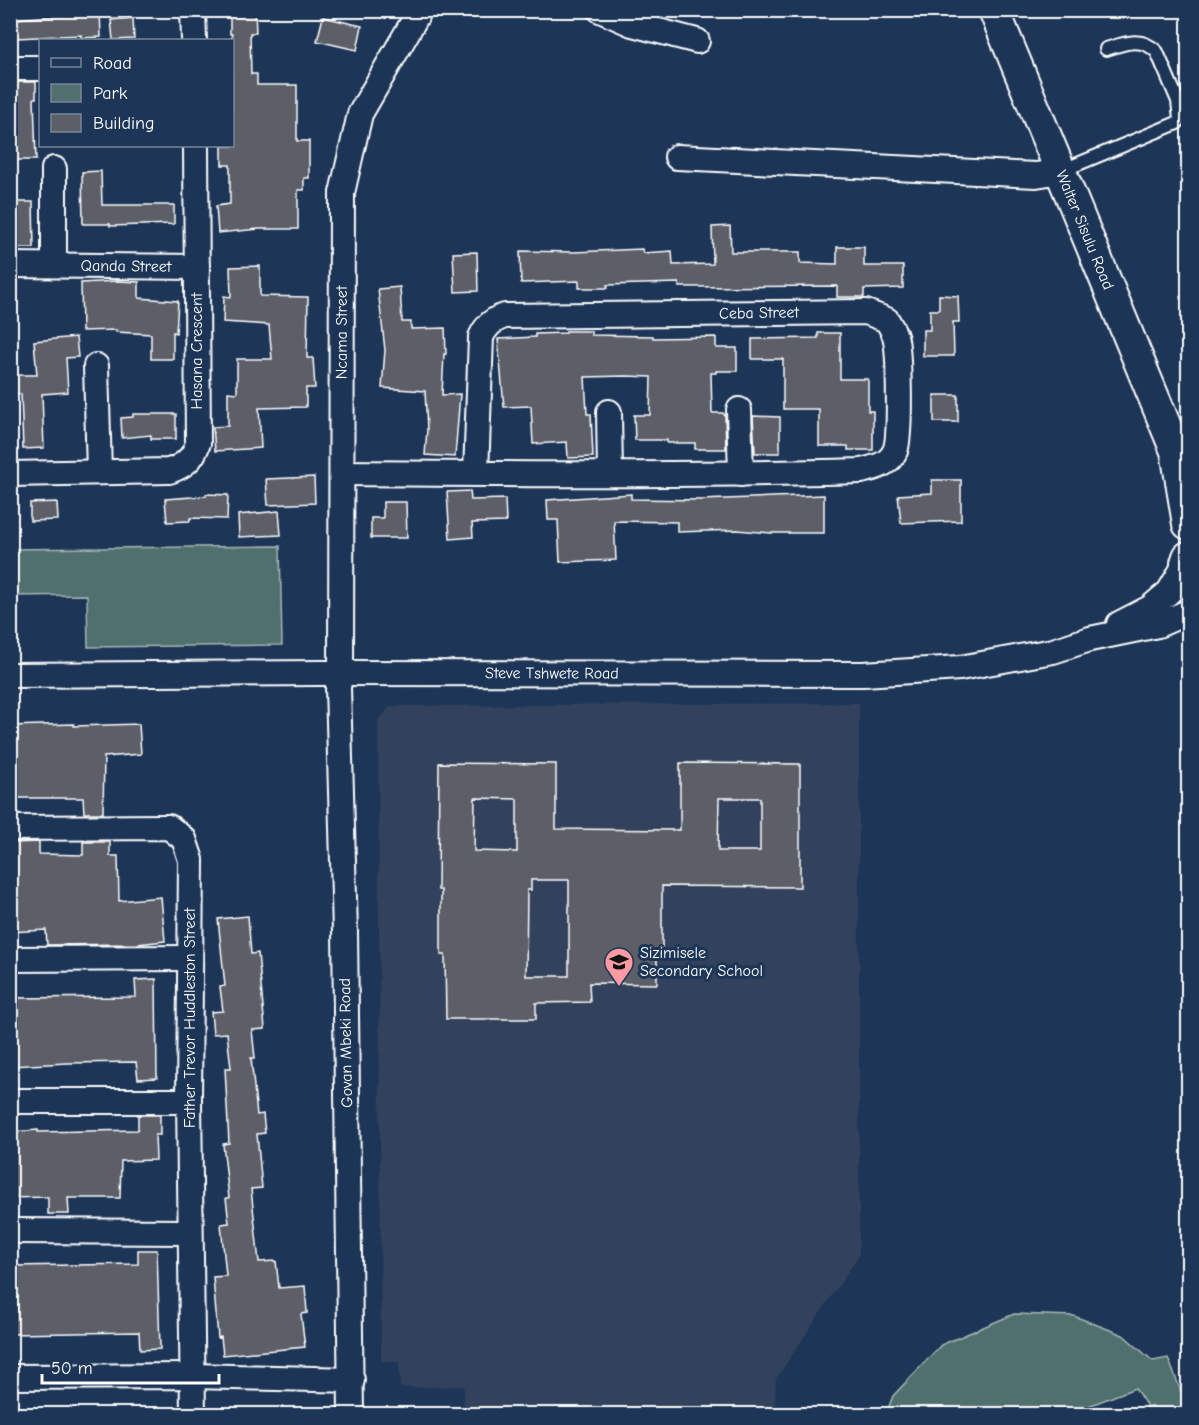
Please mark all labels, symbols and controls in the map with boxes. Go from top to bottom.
legend [39,39,234,147]
text: Road [93,53,132,74]
text: Park [93,83,128,104]
text: Building [93,113,155,134]
street label: Walter Sisulu Road [1052,168,1117,292]
street label: Qanda Street [81,257,172,276]
street label: Ncama Street [333,285,351,379]
street label: Hasana Crescent [188,292,206,409]
street label: Ceba Street [719,303,800,323]
street label: Steve Tshwete Road [485,664,619,683]
street label: Father Trevor Huddleston Street [181,908,199,1128]
place label: Sizimisele Secondary School [640,944,763,980]
school or university icon: Sizimisele Secondary School [603,946,635,988]
street label: Govan Mbeki Road [336,978,356,1108]
scale bar [42,1347,219,1385]
text: 50 m [51,1358,93,1379]

